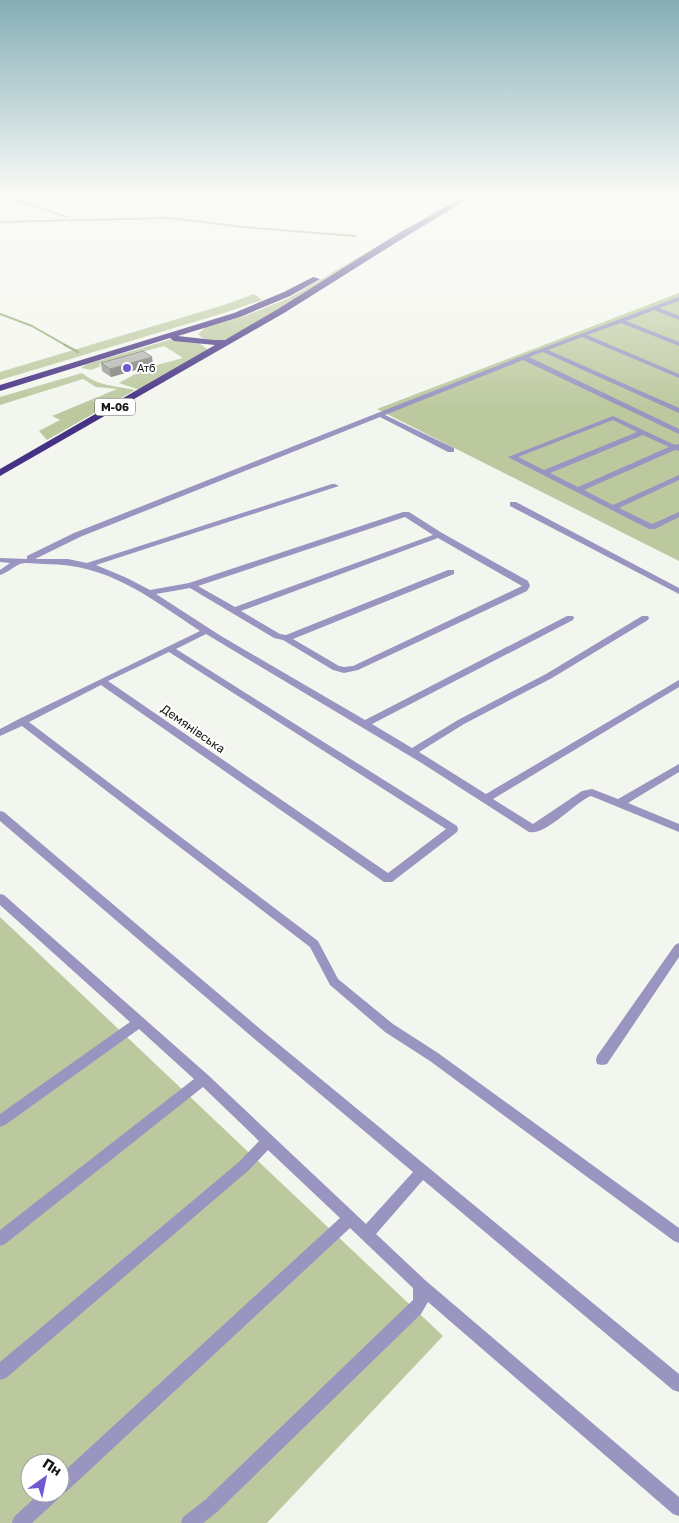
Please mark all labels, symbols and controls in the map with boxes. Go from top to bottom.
place label: Атб [137,361,156,374]
marker: Атб [121,362,133,374]
road number: М-06 [95,398,135,416]
street label: Демянівська [158,701,228,756]
north arrow [20,1453,70,1503]
text: Пн [40,1454,65,1479]

